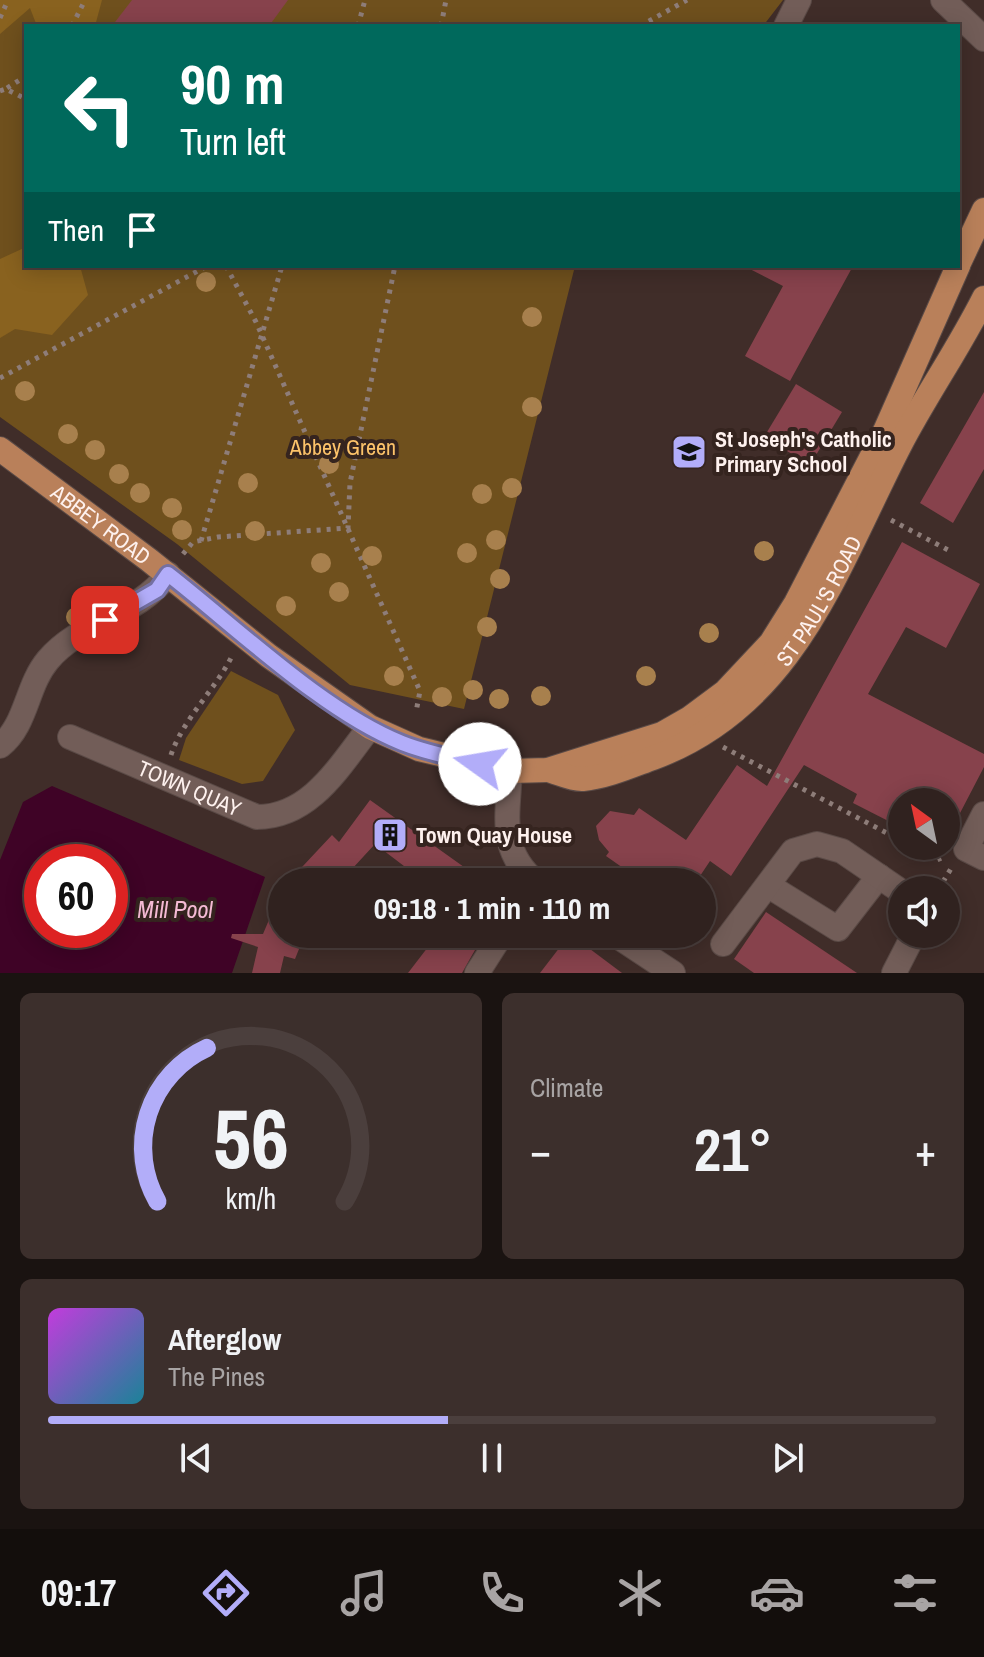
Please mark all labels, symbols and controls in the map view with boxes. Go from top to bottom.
text: 90 m [180,46,285,121]
icon: left [48,56,152,160]
text: Turn left [180,118,286,166]
icon: arrive [120,208,164,252]
text: Then [48,210,104,250]
place label: St Joseph's Catholic Primary School [715,424,892,479]
park label: Abbey Green [289,432,396,462]
school or university icon: St Joseph's Catholic Primary School [670,433,708,471]
street label: ABBEY ROAD [44,477,157,571]
street label: ST PAUL'S ROAD [769,531,869,672]
pin [71,586,139,654]
icon: arrive [83,598,127,642]
position arrow [438,722,522,806]
street label: TOWN QUAY [133,753,246,823]
north arrow [888,788,960,860]
map controls [888,788,960,948]
building icon: Town Quay House [371,816,409,854]
place label: Town Quay House [416,820,572,850]
speed limit sign: 60 [24,844,128,948]
button: sound [888,876,960,948]
text: 09:18 · 1 min · 110 m [374,888,610,928]
water label: Mill Pool [137,893,213,925]
text: Climate [530,1070,603,1105]
text: 56 [213,1082,289,1194]
text: 21° [694,1109,772,1190]
text: − [530,1120,551,1180]
text: + [915,1120,936,1180]
text: km/h [226,1179,276,1218]
text: Afterglow [168,1319,281,1359]
text: The Pines [168,1359,265,1394]
icon: previous [174,1436,218,1480]
icon: pause [470,1436,514,1480]
icon: next [766,1436,810,1480]
icon: directions [198,1565,254,1621]
icon: music [336,1565,392,1621]
icon: phone [474,1565,530,1621]
icon: climate [612,1565,668,1621]
icon: car [749,1565,805,1621]
icon: filters [887,1565,943,1621]
text: 09:17 [41,1569,116,1617]

